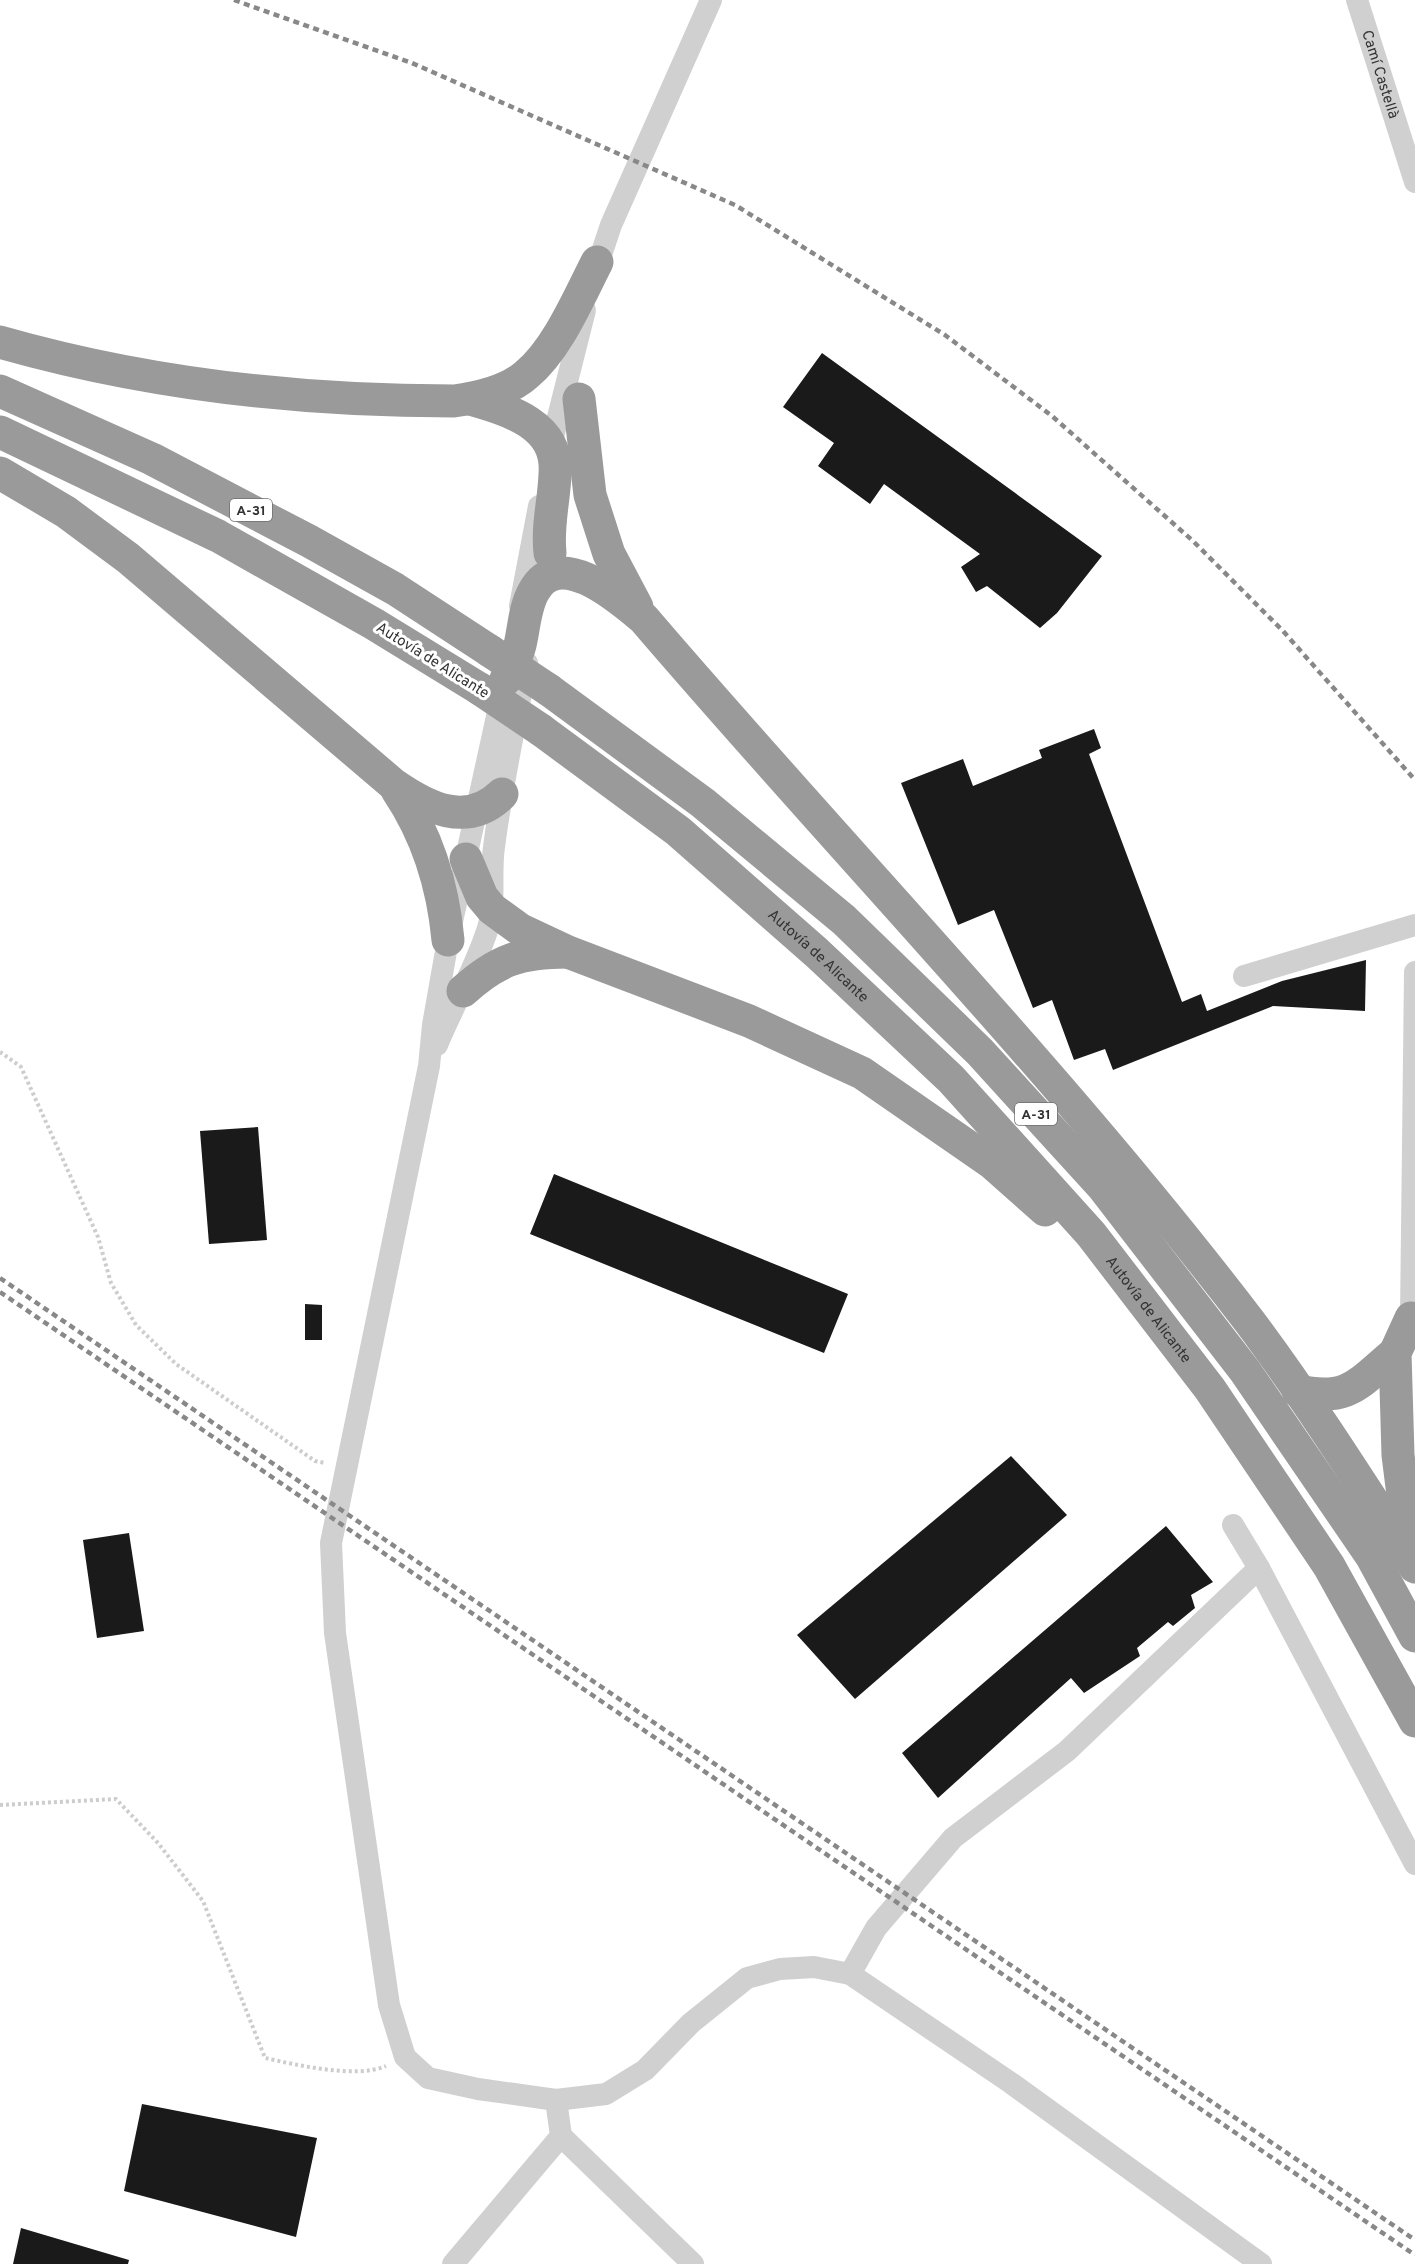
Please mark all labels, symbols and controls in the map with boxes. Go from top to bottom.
street label: Camí Castellà [1356,28,1402,121]
road number: A-31 [230,499,272,521]
street label: Autovía de Alicante [372,619,492,704]
street label: Autovía de Alicante [763,906,872,1007]
road number: A-31 [1015,1103,1057,1125]
street label: Autovía de Alicante [1101,1253,1195,1368]

